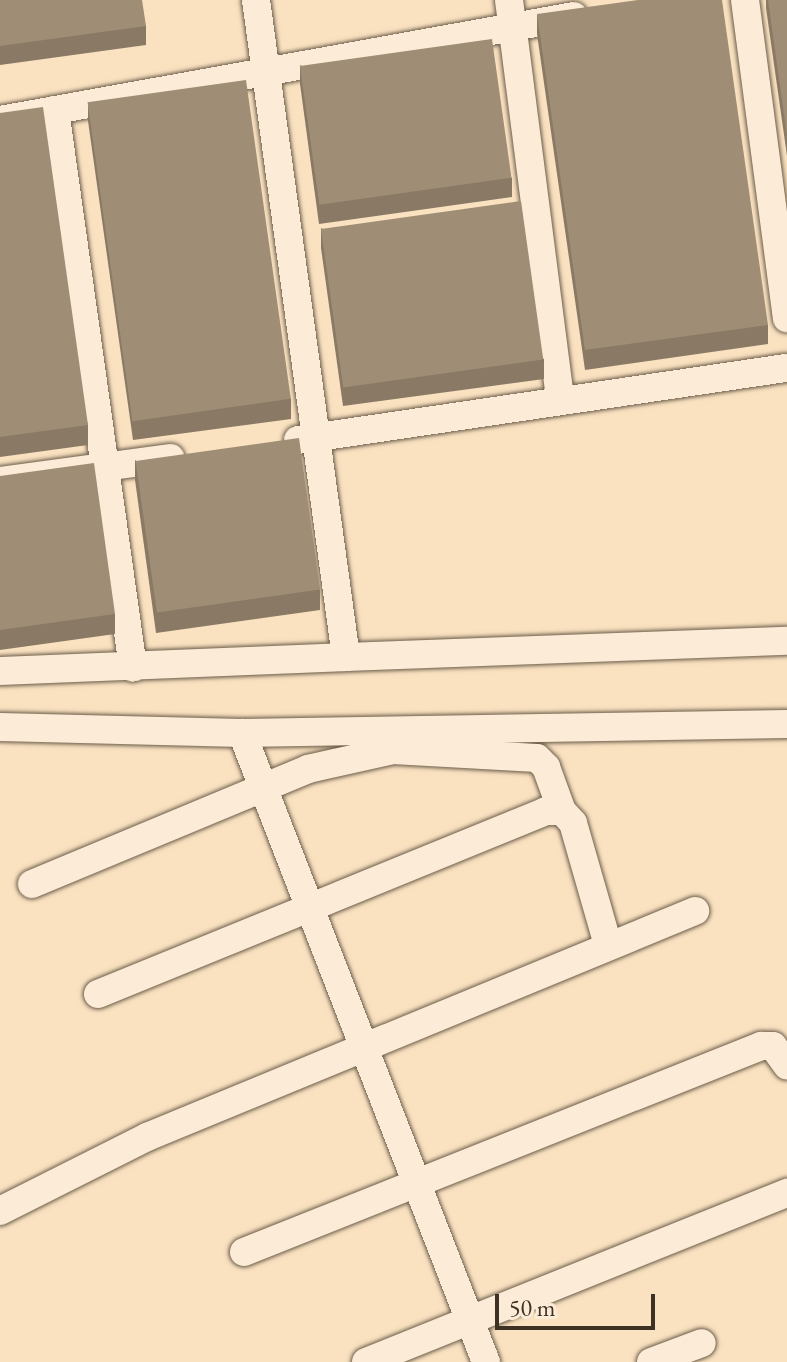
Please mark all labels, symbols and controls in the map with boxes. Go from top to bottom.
scale bar [499,1278,659,1328]
text: 50 m [509,1292,556,1323]

